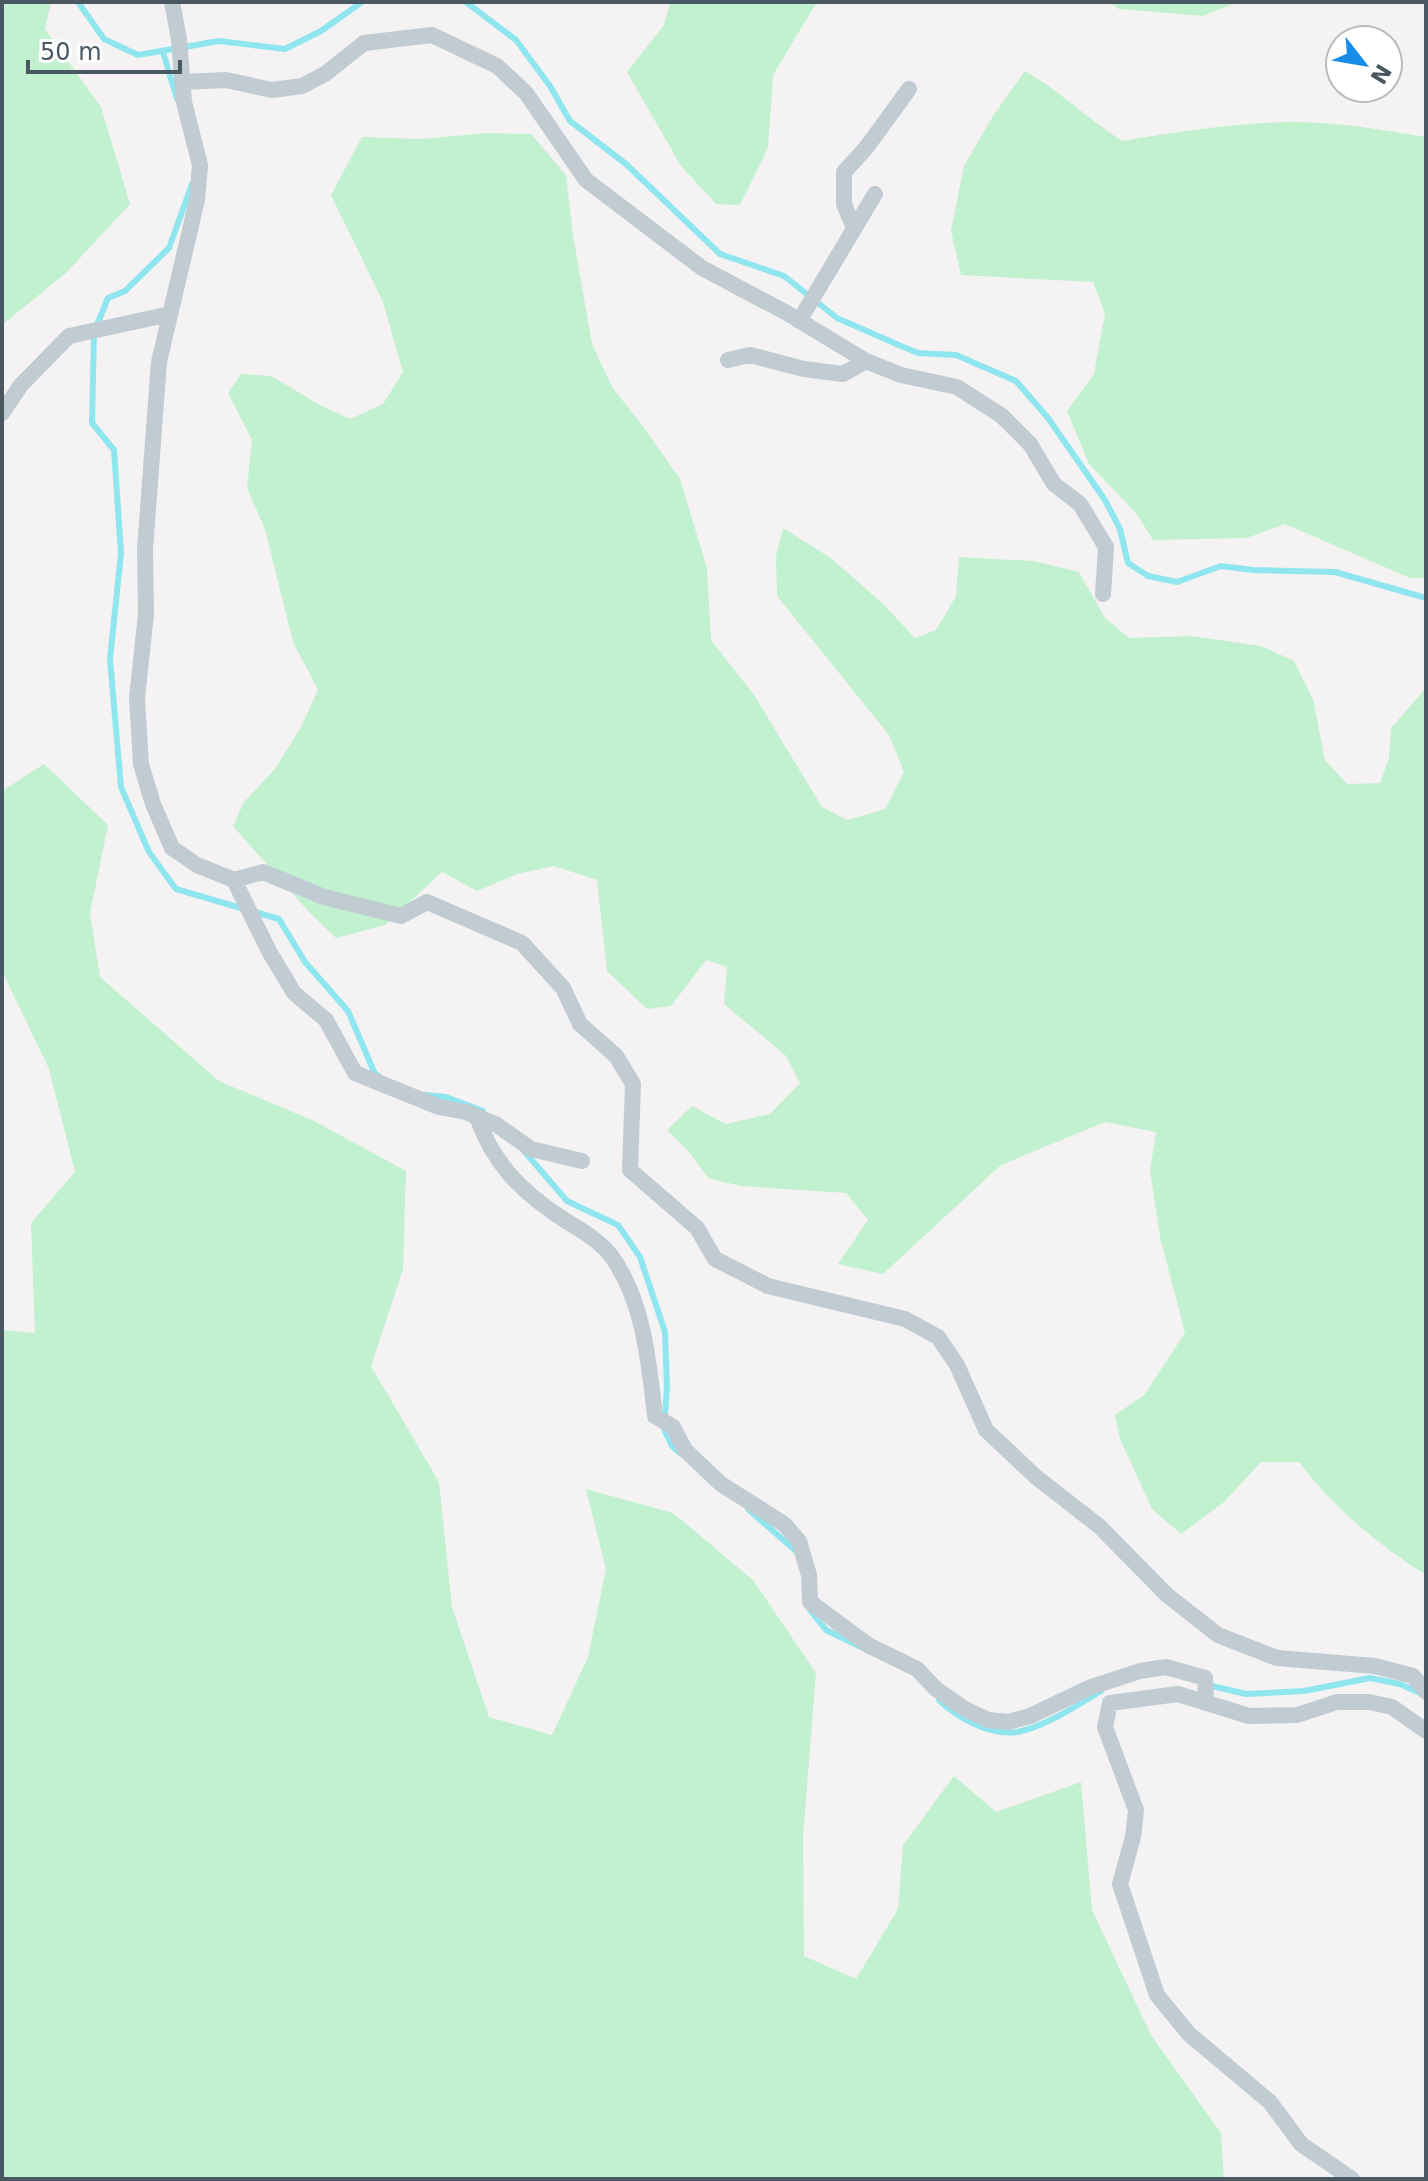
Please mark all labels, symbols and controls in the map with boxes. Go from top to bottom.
scale bar [28,24,180,74]
north arrow [1324,24,1404,104]
text: 50 m [40,38,102,66]
text: N [1365,60,1396,88]

